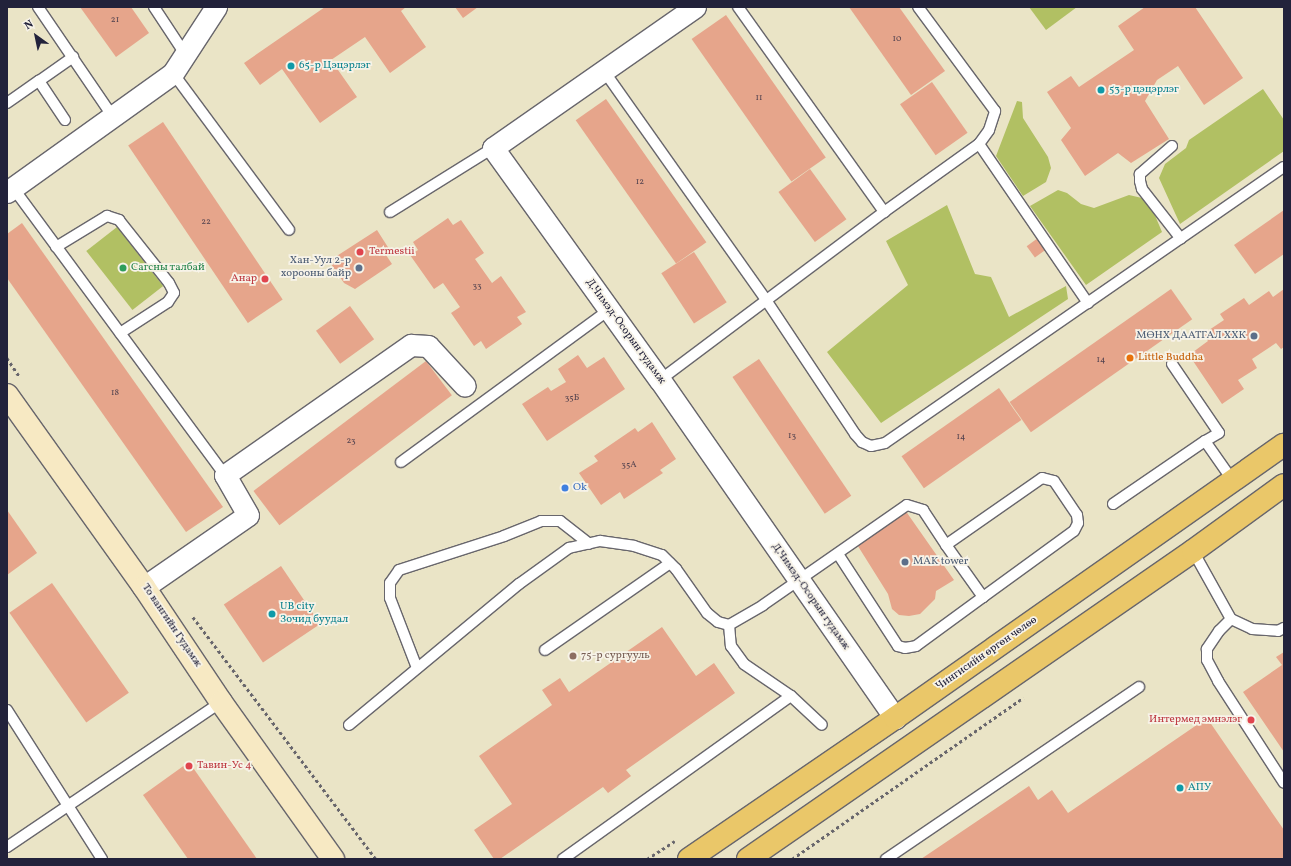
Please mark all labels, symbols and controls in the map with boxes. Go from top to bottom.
house number: 21 [111,15,119,25]
north arrow [16,16,56,56]
text: N [22,17,37,34]
house number: 10 [893,34,901,44]
place label: 65-р Цэцэрлэг [299,59,371,73]
marker: 65-р Цэцэрлэг [286,61,296,71]
place label: 53-р цэцэрлэг [1109,83,1179,97]
marker: 53-р цэцэрлэг [1096,85,1106,95]
house number: 11 [756,93,762,103]
house number: 12 [636,177,644,187]
house number: 22 [201,217,211,227]
place label: Termestii [369,245,415,259]
marker: Termestii [354,246,366,258]
place label: Хан-Уул 2-р хорооны байр [281,255,351,281]
place label: Сагсны талбай [131,261,205,275]
marker: Сагсны талбай [118,263,128,273]
marker: Хан-Уул 2-р хорооны байр [354,263,364,273]
place label: Анар [231,272,257,286]
marker: Анар [260,274,270,284]
street label: Д.Чимэд-Осорын гудамж [582,277,668,387]
house number: 33 [472,281,482,291]
place label: МӨНХ ДААТГАЛ ХХК [1136,329,1246,343]
marker: МӨНХ ДААТГАЛ ХХК [1249,331,1259,341]
place label: Little Buddha [1138,351,1203,365]
marker: Little Buddha [1125,353,1135,363]
house number: 14 [1097,355,1105,365]
house number: 18 [111,388,119,398]
house number: 35Б [565,393,579,403]
house number: 13 [788,431,796,441]
house number: 14 [957,432,965,442]
house number: 23 [346,436,356,446]
house number: 35А [621,460,637,470]
place label: Ok [573,481,587,495]
marker: Ok [560,483,570,493]
street label: Д.Чимэд-Осорын гудамж [768,541,852,653]
place label: MAK tower [913,555,968,569]
marker: MAK tower [900,557,910,567]
street label: То вангийн Гудамж [138,582,204,670]
place label: UB city Зочид буудал [280,601,348,627]
marker: UB city Зочид буудал [267,609,277,619]
street label: Чингисийн өргөн чөлөө [934,614,1040,694]
place label: 75-р сургууль [581,649,650,663]
marker: 75-р сургууль [568,651,578,661]
place label: Интермед эмнэлэг [1149,713,1242,727]
marker: Интермед эмнэлэг [1245,714,1257,726]
place label: Тавин-Ус 4 [197,759,252,773]
marker: Тавин-Ус 4 [184,761,194,771]
place label: АПУ [1188,781,1211,795]
marker: АПУ [1175,783,1185,793]

